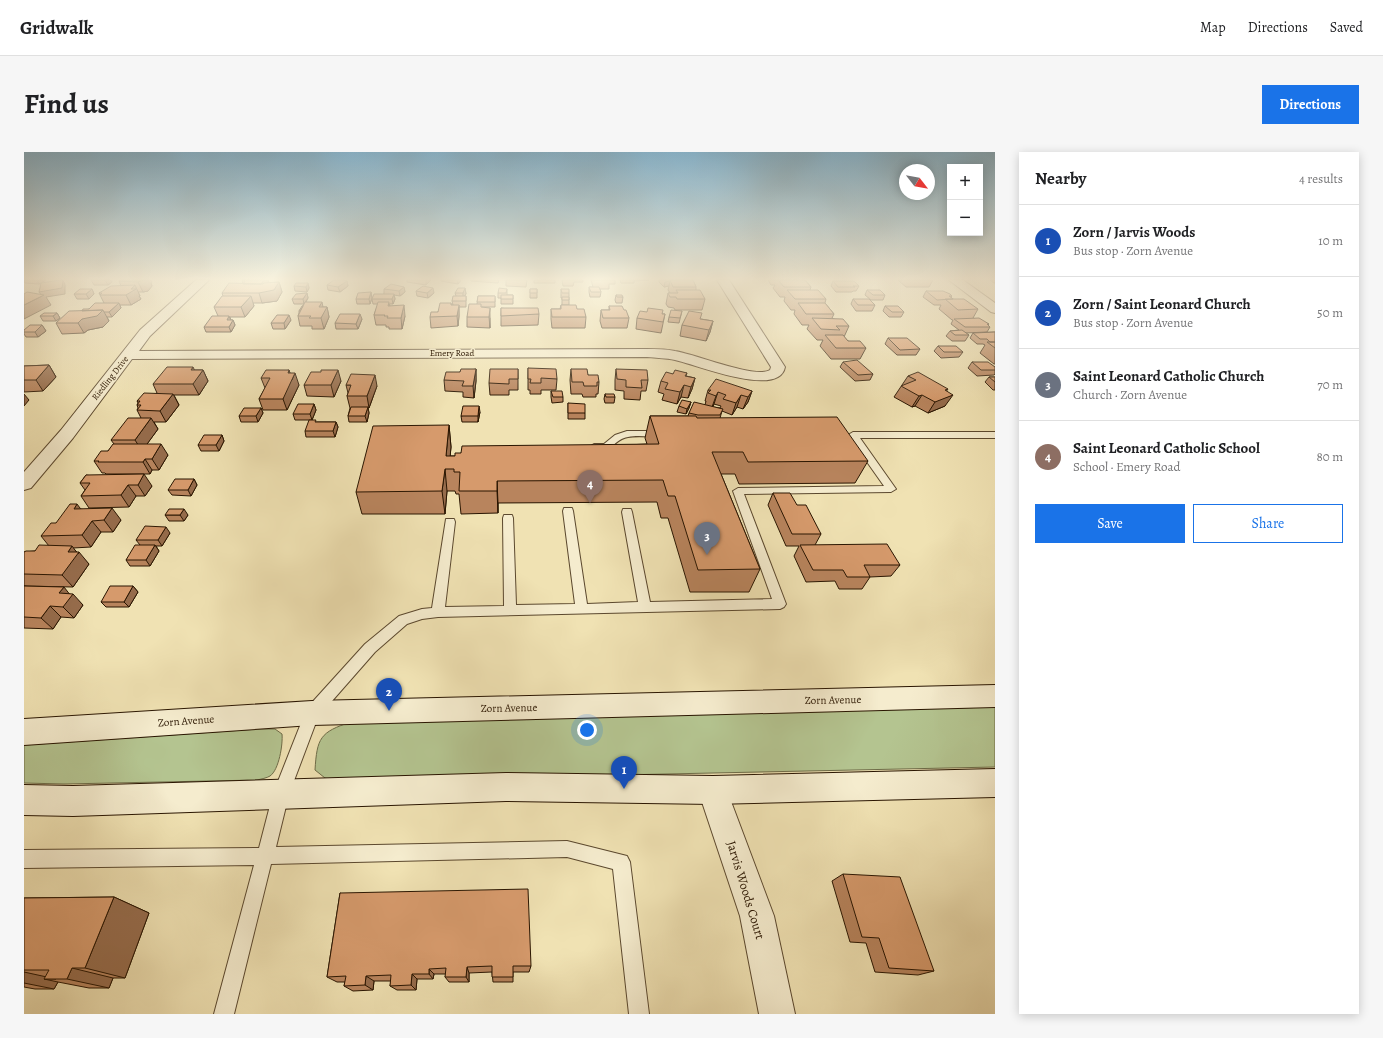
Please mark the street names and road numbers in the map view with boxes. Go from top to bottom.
street label: Emery Road [430,347,475,359]
street label: Riedling Drive [89,353,131,403]
street label: Zorn Avenue [805,692,862,708]
street label: Zorn Avenue [481,700,538,716]
street label: Zorn Avenue [157,712,215,730]
street label: Jarvis Woods Court [723,839,769,942]

